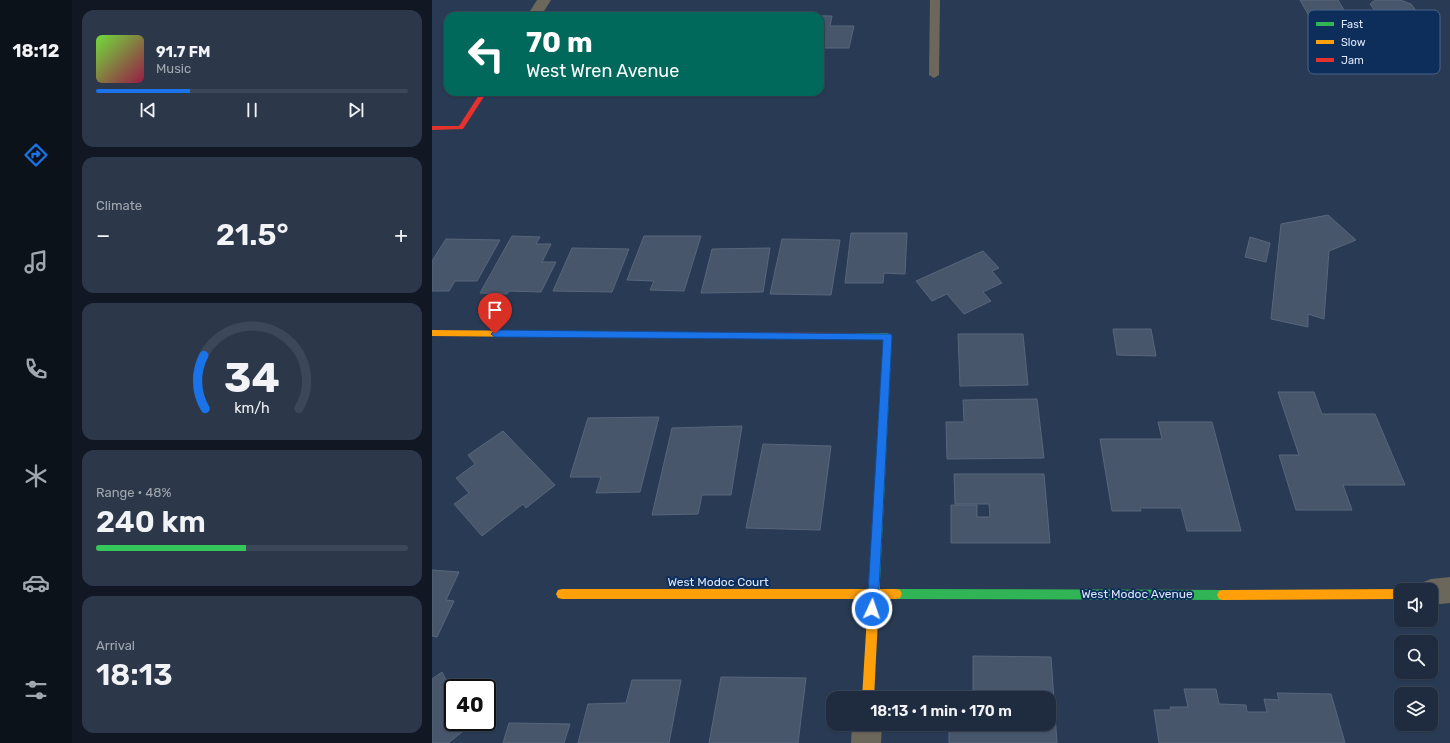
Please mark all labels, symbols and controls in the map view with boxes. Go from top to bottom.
legend [1308,10,1440,74]
text: Fast [1341,18,1364,31]
text: 70 m [526,26,593,59]
icon: left [460,28,512,80]
text: Slow [1341,36,1366,49]
text: 18:12 [12,40,60,62]
text: 91.7 FM [156,43,210,61]
text: Jam [1341,54,1364,67]
text: West Wren Avenue [526,60,679,82]
text: Music [156,61,191,76]
icon: previous [137,99,159,121]
icon: pause [241,99,263,121]
icon: next [345,99,367,121]
icon: directions [22,141,50,169]
text: Climate [96,198,142,213]
text: 21.5° [216,217,289,253]
text: − [96,222,110,249]
text: + [394,222,408,249]
icon: music [22,248,50,276]
pin [478,293,512,334]
icon: arrive [484,299,506,321]
text: 34 [224,353,280,402]
icon: phone [22,355,50,383]
text: km/h [234,400,270,417]
icon: climate [22,462,50,490]
text: Range · 48% [96,485,172,500]
text: 240 km [96,504,206,540]
icon: car [22,569,50,597]
street label: West Modoc Court [667,575,769,589]
map controls [1394,583,1438,731]
button: sound [1394,583,1438,627]
street label: West Modoc Avenue [1081,587,1193,601]
position arrow [851,588,893,630]
button: search [1394,635,1438,679]
text: Arrival [96,638,135,653]
text: 18:13 [96,657,173,693]
icon: filters [22,676,50,704]
speed limit sign: 40 [444,679,496,731]
button: layers [1394,687,1438,731]
text: 18:13 · 1 min · 170 m [870,702,1012,720]

